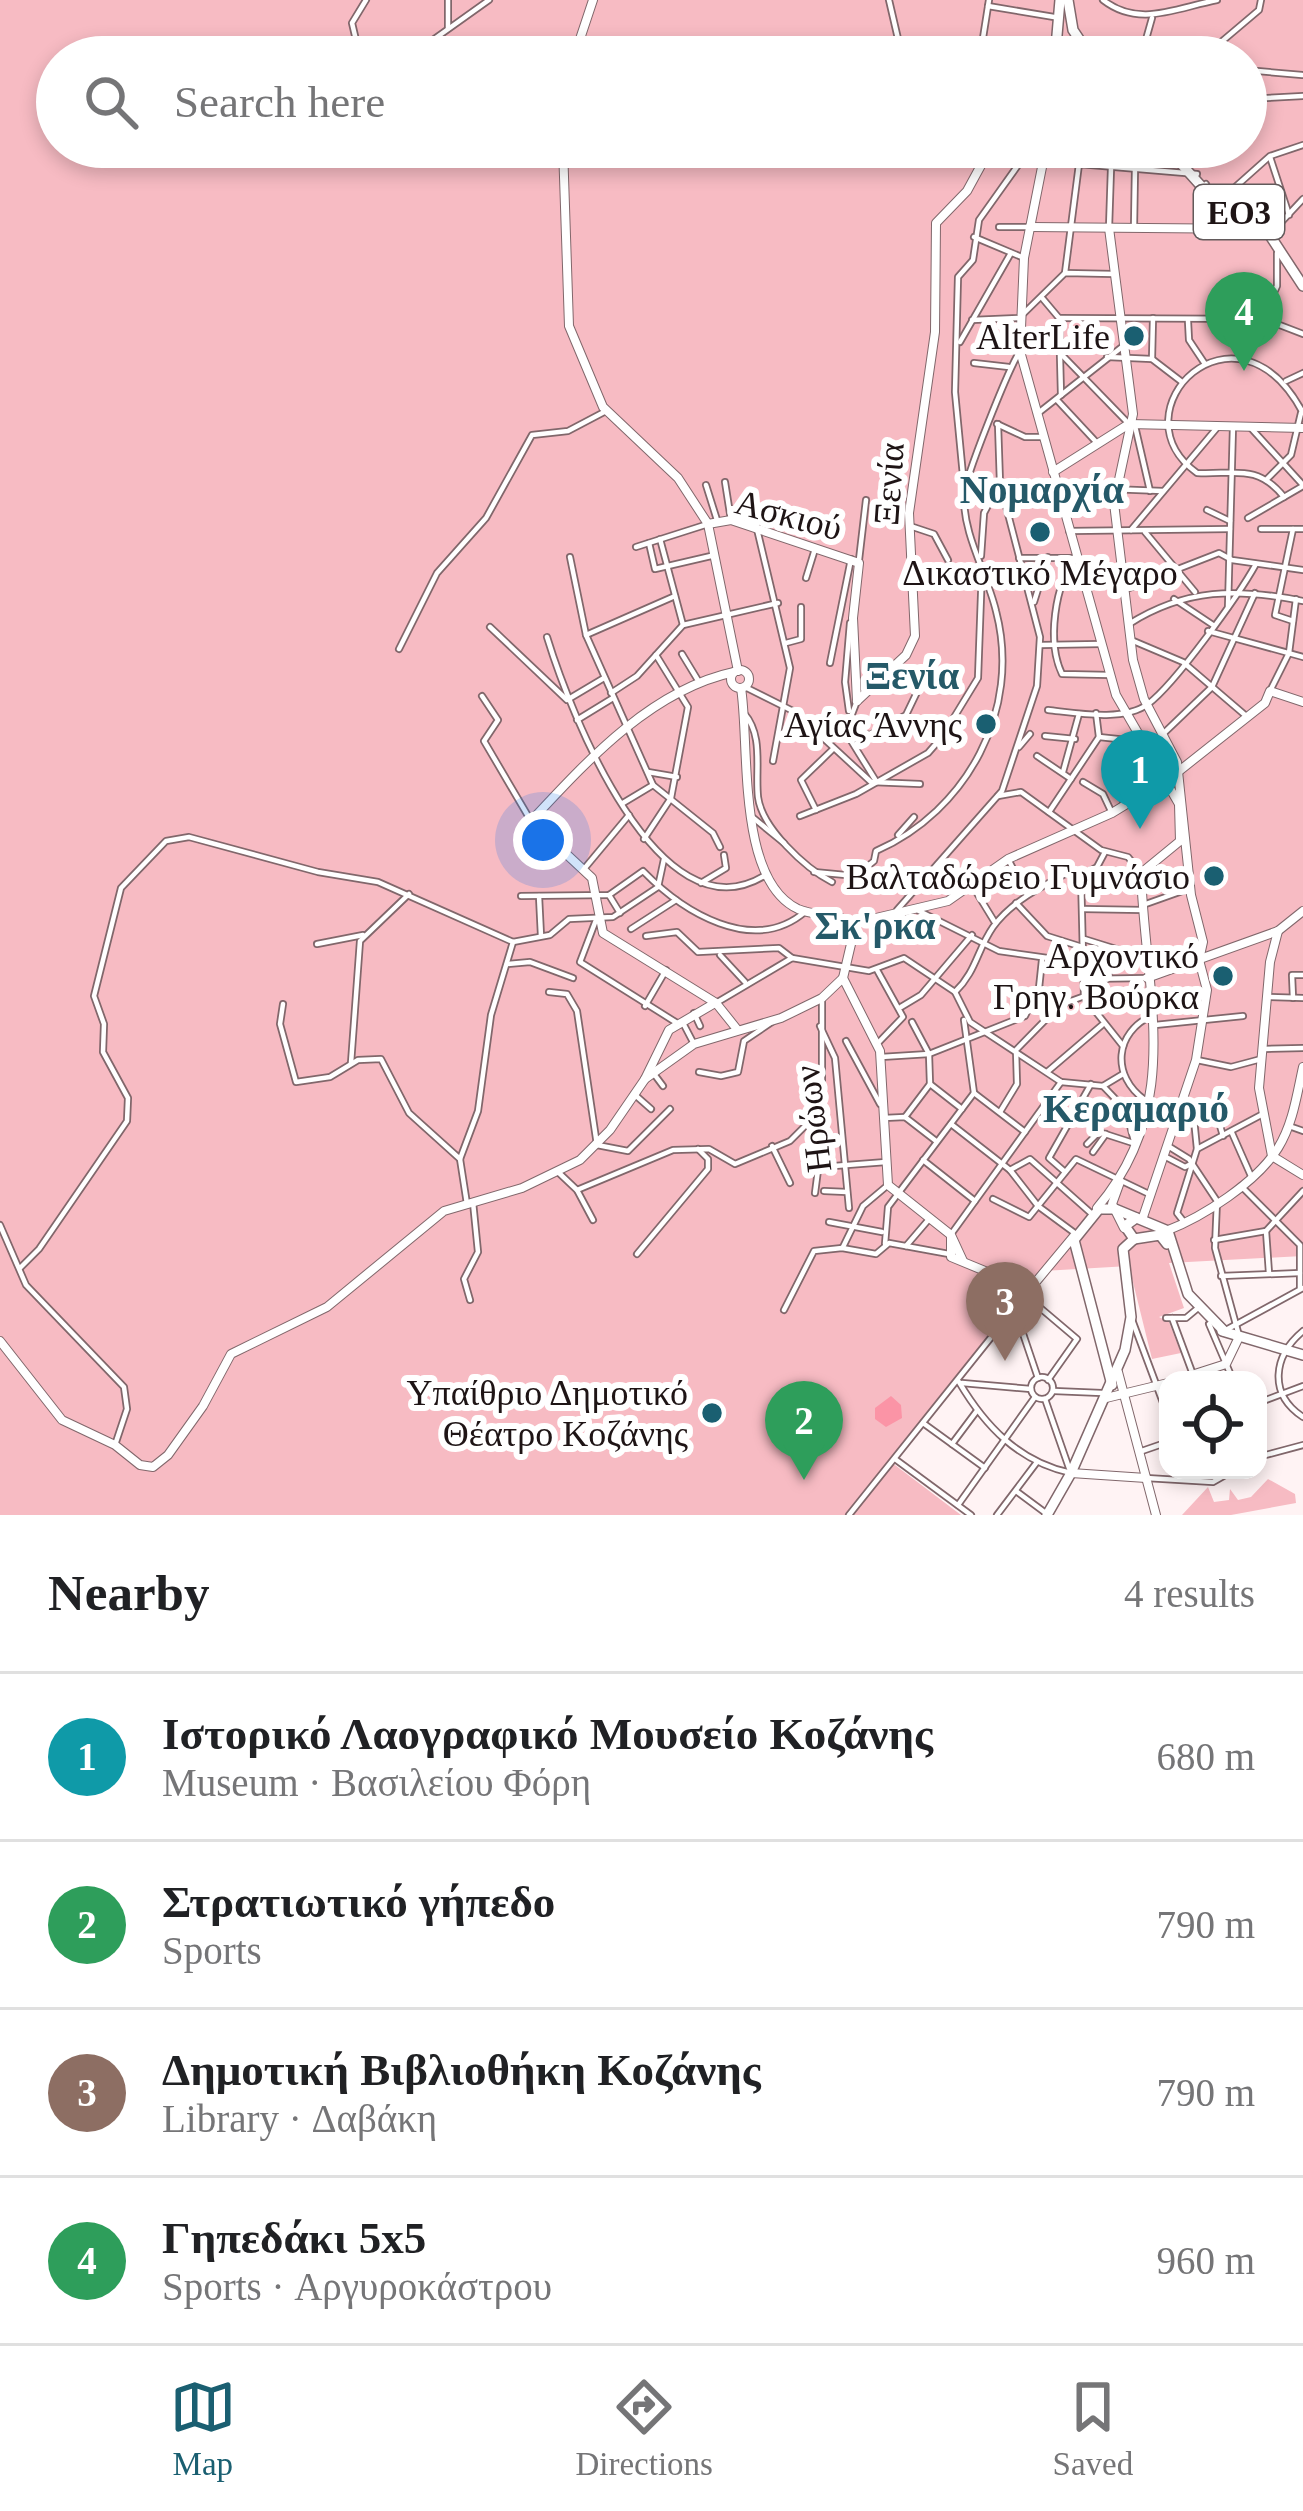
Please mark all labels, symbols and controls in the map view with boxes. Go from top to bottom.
search box [36,36,1267,168]
icon: search [78,69,144,135]
text: Search here [174,77,385,127]
road number: ΕΟ3 [1194,185,1284,239]
pin: 4 [1205,272,1283,371]
place label: AlterLife [976,317,1110,357]
marker: AlterLife [1121,323,1147,349]
street label: Ξενία [866,441,912,527]
district label: Νομαρχία [960,468,1124,512]
street label: Ασκιού [731,482,847,548]
marker: Δικαστικό Μέγαρο [1027,519,1053,545]
place label: Δικαστικό Μέγαρο [902,553,1178,593]
district label: Ξενία [865,654,959,697]
place label: Αγίας Άννης [784,705,962,745]
marker: Αγίας Άννης [973,711,999,737]
pin: 1 [1101,730,1179,829]
your location [513,810,573,870]
place label: Βαλταδώρειο Γυμνάσιο [846,857,1190,897]
marker: Βαλταδώρειο Γυμνάσιο [1201,863,1227,889]
district label: Σκ'ρκα [814,904,936,948]
place label: Αρχοντικό Γρηγ. Βούρκα [993,936,1199,1017]
marker: Αρχοντικό Γρηγ. Βούρκα [1210,963,1236,989]
street label: Ηρώων [787,1063,839,1175]
district label: Κεραμαριό [1043,1087,1229,1131]
pin: 3 [966,1262,1044,1361]
map controls [1159,1371,1267,1479]
button: locate [1159,1371,1267,1479]
place label: Υπαίθριο Δημοτικό Θέατρο Κοζάνης [407,1373,688,1454]
pin: 2 [765,1381,843,1480]
marker: Υπαίθριο Δημοτικό Θέατρο Κοζάνης [699,1400,725,1426]
text: Nearby [48,1565,209,1621]
text: 4 results [1124,1572,1255,1615]
text: Ιστορικό Λαογραφικό Μουσείο Κοζάνης [162,1709,933,1759]
text: 1 [77,1735,97,1778]
text: 680 m [1156,1735,1255,1778]
text: Museum · Βασιλείου Φόρη [162,1761,591,1804]
text: Στρατιωτικό γήπεδο [162,1877,555,1927]
text: 2 [77,1903,97,1946]
text: 790 m [1156,1903,1255,1946]
text: Sports [162,1929,262,1972]
text: Δημοτική Βιβλιοθήκη Κοζάνης [162,2045,761,2095]
text: 3 [77,2071,97,2114]
text: 790 m [1156,2071,1255,2114]
text: Library · Δαβάκη [162,2097,437,2140]
text: Γηπεδάκι 5x5 [162,2213,426,2263]
text: 4 [77,2239,97,2282]
text: 960 m [1156,2239,1255,2282]
text: Sports · Αργυροκάστρου [162,2265,552,2308]
tab: Map [170,2374,236,2483]
tab: Directions [575,2374,713,2483]
tab: Saved [1053,2374,1133,2483]

